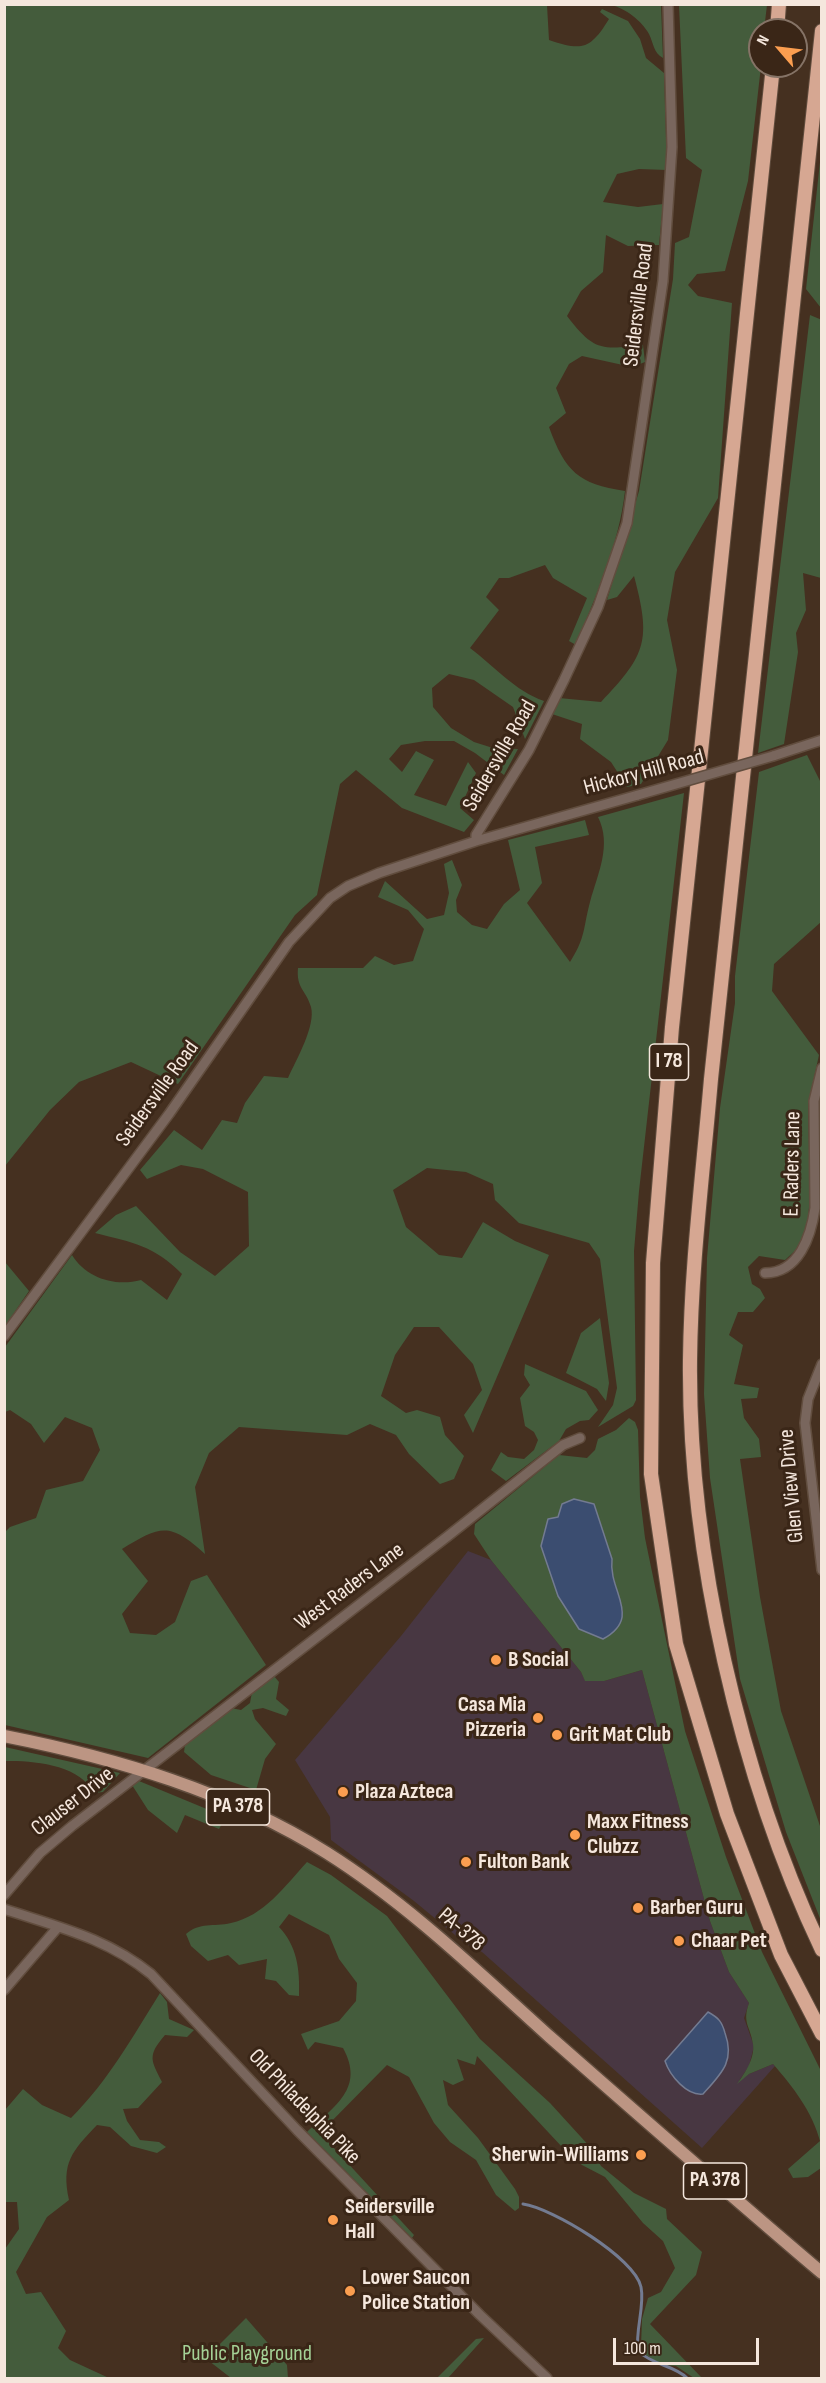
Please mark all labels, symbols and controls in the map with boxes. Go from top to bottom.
north arrow [748,18,808,78]
text: N [753,32,774,48]
street label: Seidersville Road [618,242,660,368]
street label: Seidersville Road [458,696,542,816]
street label: Hickory Hill Road [581,744,707,802]
street label: Seidersville Road [111,1036,205,1152]
road number: I 78 [650,1044,688,1080]
street label: E. Raders Lane [779,1111,807,1217]
street label: Glen View Drive [774,1428,810,1544]
street label: West Raders Lane [290,1537,410,1637]
place label: B Social [508,1647,569,1673]
marker: B Social [489,1653,503,1667]
place label: Casa Mia Pizzeria [458,1692,526,1744]
marker: Casa Mia Pizzeria [531,1711,545,1725]
place label: Grit Mat Club [569,1722,671,1748]
marker: Grit Mat Club [550,1728,564,1742]
street label: Clauser Drive [26,1762,120,1842]
place label: Plaza Azteca [355,1779,453,1805]
marker: Plaza Azteca [336,1785,350,1799]
road number: PA 378 [206,1789,270,1825]
place label: Maxx Fitness Clubzz [587,1809,689,1861]
marker: Maxx Fitness Clubzz [568,1828,582,1842]
place label: Fulton Bank [478,1849,570,1875]
marker: Fulton Bank [459,1855,473,1869]
place label: Barber Guru [650,1895,743,1921]
marker: Barber Guru [631,1901,645,1915]
street label: PA-378 [432,1903,490,1957]
place label: Chaar Pet [691,1928,767,1954]
marker: Chaar Pet [672,1934,686,1948]
street label: Old Philadelphia Pike [242,2044,366,2170]
place label: Sherwin-Williams [492,2142,629,2168]
marker: Sherwin-Williams [634,2148,648,2162]
road number: PA 378 [684,2163,746,2199]
place label: Seidersville Hall [345,2194,435,2246]
marker: Seidersville Hall [326,2213,340,2227]
place label: Lower Saucon Police Station [362,2265,470,2316]
marker: Lower Saucon Police Station [343,2284,357,2298]
scale bar [616,2326,762,2364]
text: 100 m [624,2338,661,2359]
park label: Public Playground [182,2341,312,2367]

